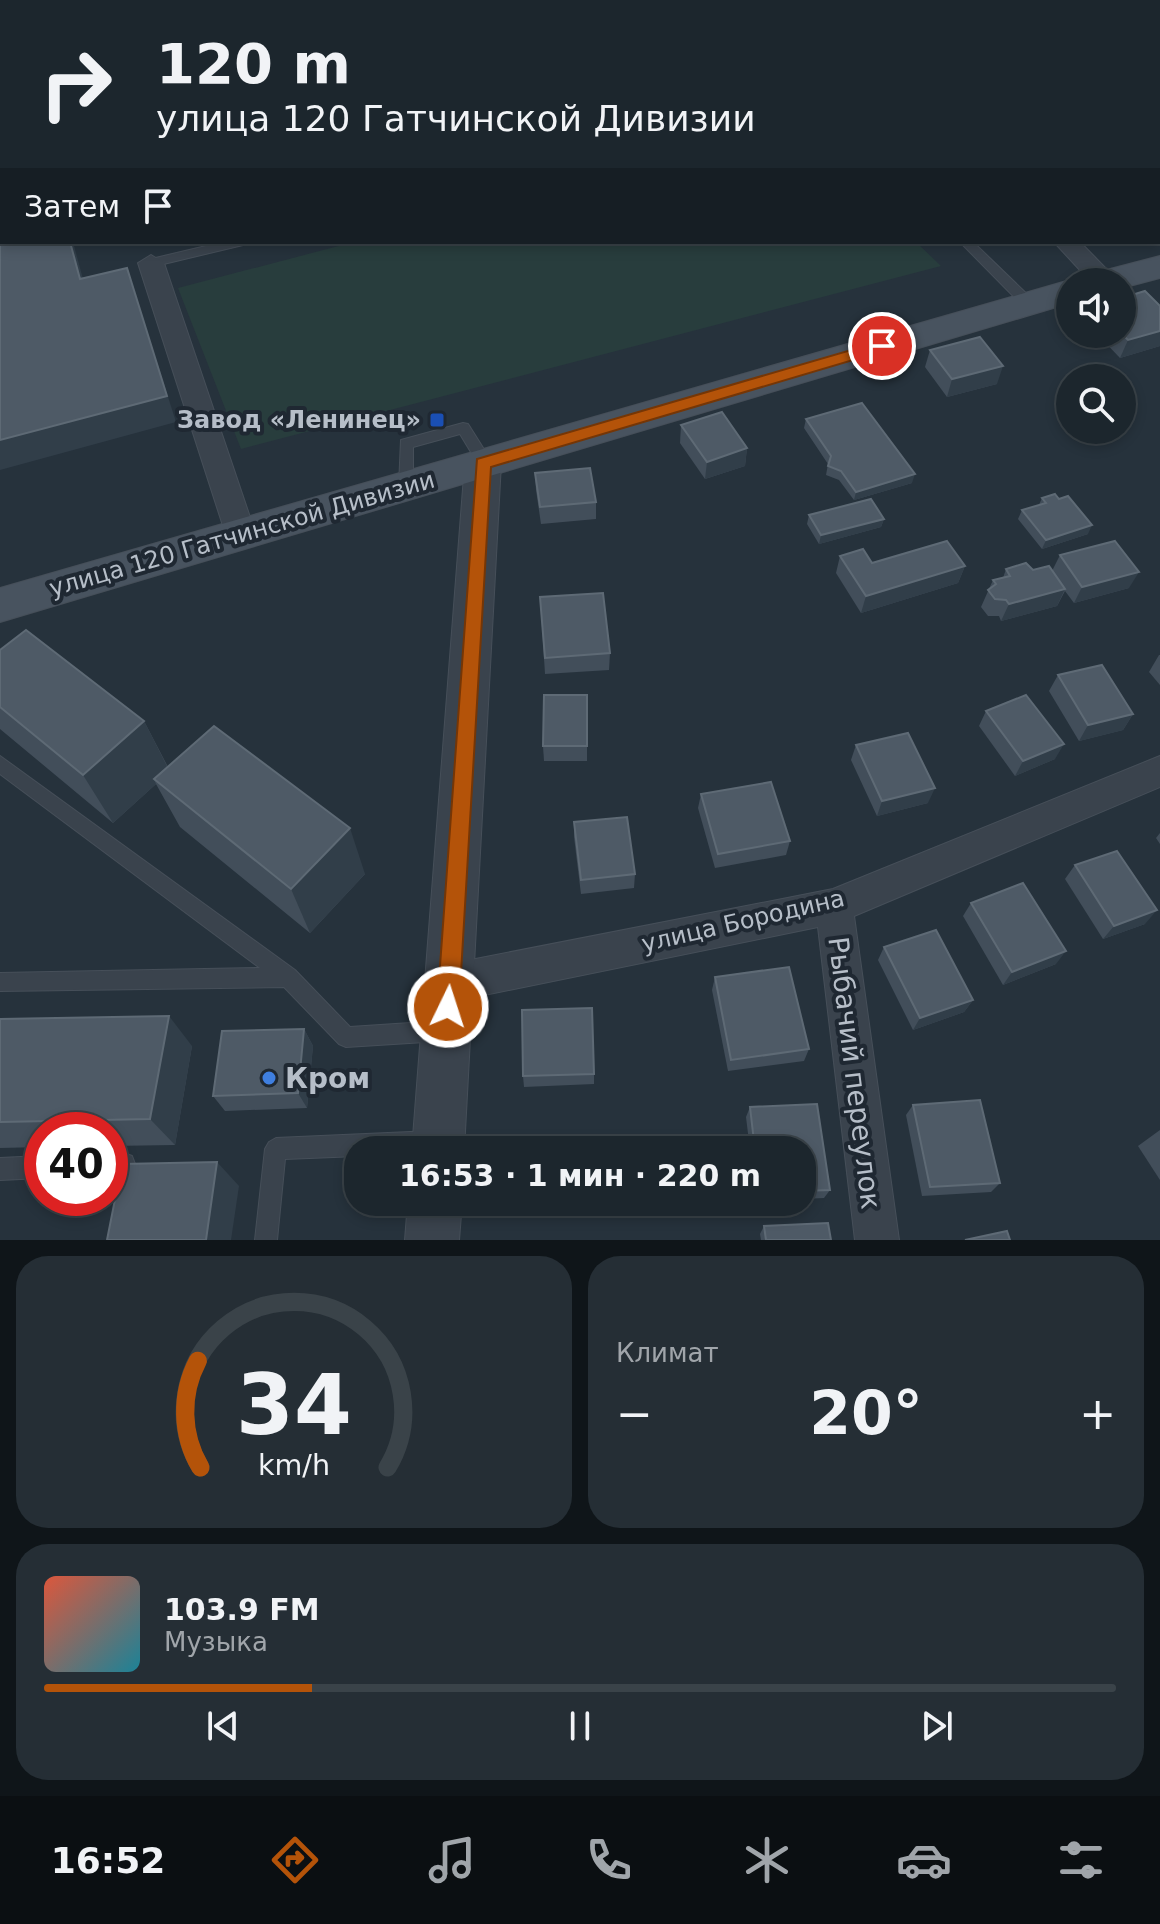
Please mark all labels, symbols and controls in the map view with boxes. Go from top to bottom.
text: 120 m [156,31,351,96]
icon: right [24,32,128,136]
text: улица 120 Гатчинской Дивизии [156,98,756,139]
icon: arrive [136,184,180,228]
text: Затем [24,189,120,224]
map controls [1056,268,1136,444]
button: sound [1056,268,1136,348]
pin [848,312,916,380]
icon: arrive [860,324,904,368]
button: search [1056,364,1136,444]
place label: Завод «Ленинец» [177,406,421,434]
marker: Завод «Ленинец» [428,411,446,429]
street label: улица 120 Гатчинской Дивизии [46,465,438,603]
street label: улица Бородина [639,884,847,958]
street label: Рыбачий переулок [821,935,888,1211]
position arrow [406,965,490,1049]
place label: Кром [285,1062,370,1095]
marker: Кром [260,1069,278,1087]
speed limit sign: 40 [24,1112,128,1216]
text: 16:53 · 1 мин · 220 m [399,1158,761,1193]
text: Климат [616,1338,719,1368]
text: 34 [236,1357,352,1454]
text: 20° [809,1378,923,1448]
text: − [616,1388,653,1439]
text: + [1079,1388,1116,1439]
text: km/h [258,1448,330,1482]
text: 103.9 FM [164,1592,320,1627]
text: Музыка [164,1627,268,1657]
icon: previous [201,1704,245,1748]
icon: pause [558,1704,602,1748]
icon: next [915,1704,959,1748]
icon: directions [267,1832,323,1888]
icon: music [424,1832,480,1888]
icon: phone [581,1832,637,1888]
icon: climate [739,1832,795,1888]
icon: car [896,1832,952,1888]
icon: filters [1053,1832,1109,1888]
text: 16:52 [51,1840,165,1881]

